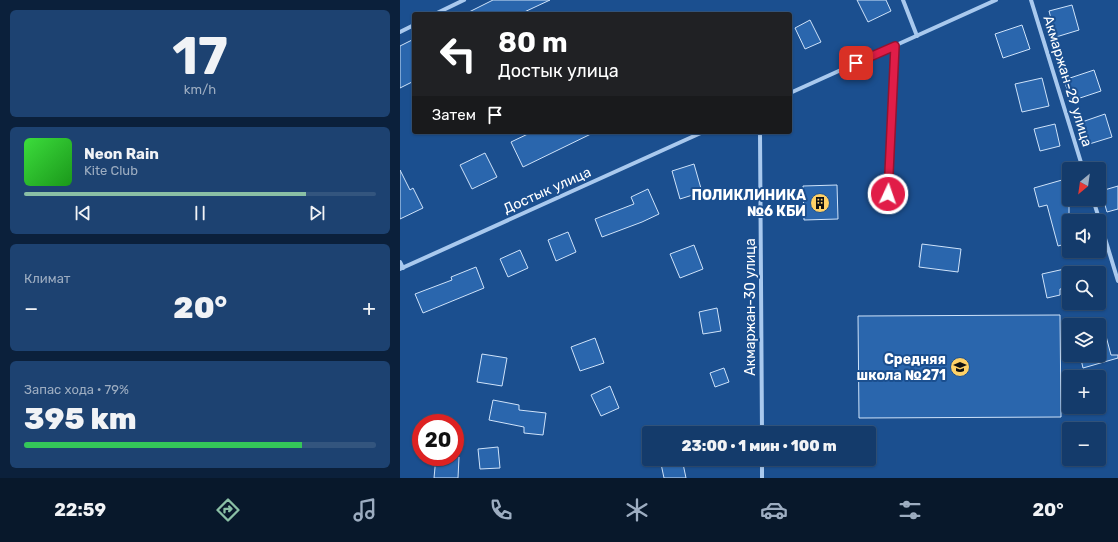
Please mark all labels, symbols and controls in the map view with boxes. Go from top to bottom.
street label: Акмаржан-29 улица [1039,13,1096,149]
text: 17 [172,25,228,87]
text: 80 m [498,26,568,59]
icon: left [432,28,484,80]
pin [839,46,873,80]
icon: arrive [845,52,867,74]
text: Достык улица [498,60,619,82]
text: km/h [184,82,216,97]
icon: arrive [484,104,506,126]
text: Затем [432,106,476,124]
text: Neon Rain [84,145,159,163]
north arrow [1062,162,1106,206]
map controls [1062,162,1106,466]
text: Kite Club [84,163,138,178]
street label: Достык улица [501,164,594,217]
position arrow [867,173,909,215]
place label: ПОЛИКЛИНИКА №6 КБИ [692,187,806,220]
building icon: ПОЛИКЛИНИКА №6 КБИ [809,192,831,214]
icon: previous [72,202,94,224]
icon: pause [189,202,211,224]
icon: next [306,202,328,224]
button: sound [1062,214,1106,258]
street label: Акмаржан-30 улица [742,238,759,376]
button: search [1062,266,1106,310]
text: Климат [24,271,70,286]
text: 20° [173,290,227,326]
text: − [24,295,38,322]
text: + [362,295,376,322]
button: layers [1062,318,1106,362]
place label: Средняя школа №271 [857,351,946,384]
school or university icon: Средняя школа №271 [949,356,971,378]
button: + [1062,370,1106,414]
text: Запас хода · 79% [24,382,129,397]
text: 395 km [24,401,137,437]
speed limit sign: 20 [412,414,464,466]
button: − [1062,422,1106,466]
text: 23:00 · 1 мин · 100 m [681,437,837,455]
icon: directions [214,496,242,524]
icon: music [351,496,379,524]
icon: phone [487,496,515,524]
icon: climate [623,496,651,524]
icon: car [760,496,788,524]
icon: filters [896,496,924,524]
text: 22:59 [54,499,106,521]
text: 20° [1032,499,1064,521]

